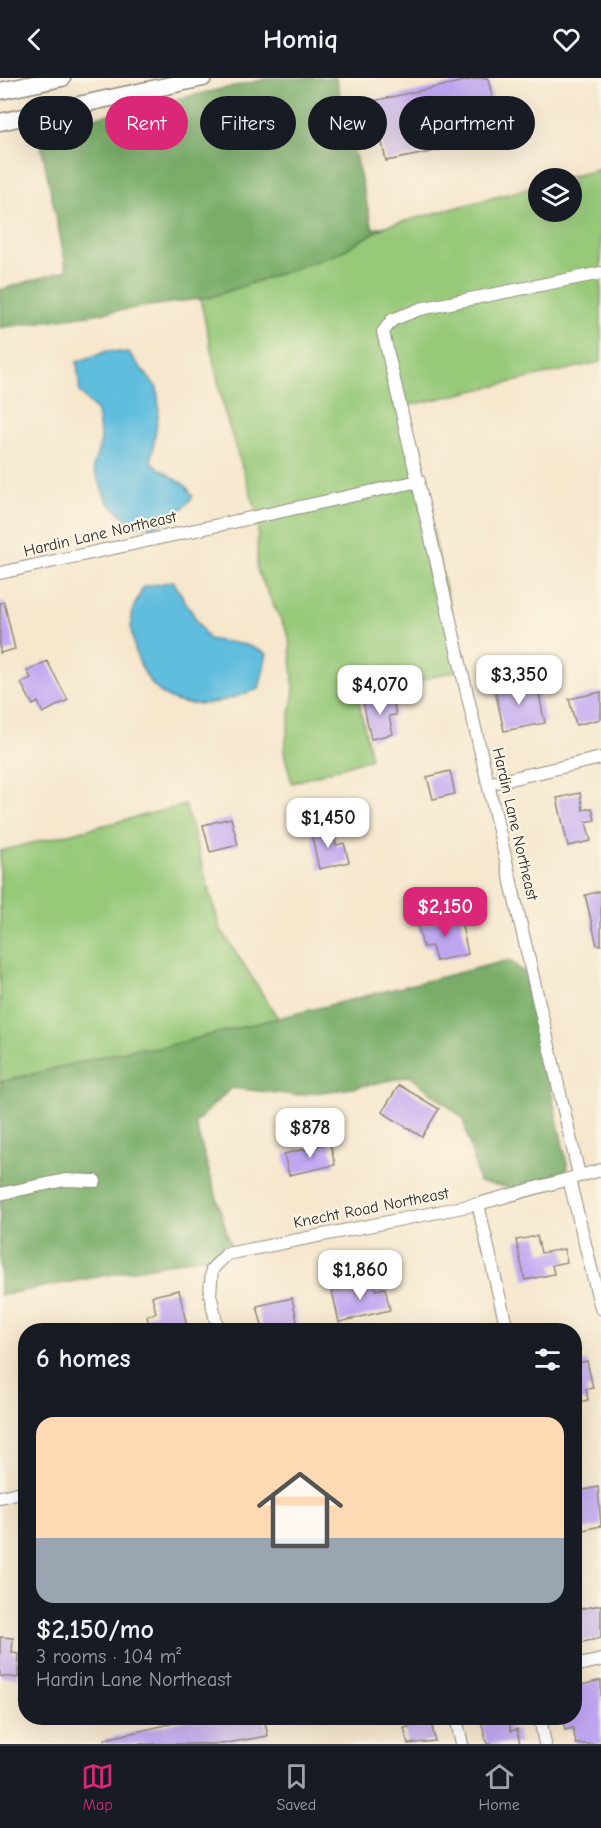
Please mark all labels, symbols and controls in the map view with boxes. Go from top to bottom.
icon: back [18,23,51,56]
icon: heart [550,23,583,56]
text: Homiq [263,24,338,55]
chip: Buy [18,96,93,150]
chip: Rent [105,96,188,150]
chip: Filters [200,96,296,150]
chip: New [308,96,387,150]
chip: Apartment [399,96,535,150]
map controls [528,168,582,222]
button: layers [528,168,582,222]
street label: Hardin Lane Northeast [22,508,179,560]
pin: $3,350 [470,655,568,706]
text: $3,350 [490,663,548,686]
pin: $4,070 [331,665,429,716]
text: $4,070 [351,673,409,696]
street label: Hardin Lane Northeast [489,746,541,903]
pin: $1,450 [279,798,377,849]
text: $1,450 [300,806,356,829]
pin: $2,150 [396,887,494,938]
text: $2,150 [417,895,473,918]
pin: $878 [274,1108,346,1159]
text: $878 [290,1116,330,1139]
street label: Knecht Road Northeast [292,1184,451,1232]
pin: $1,860 [311,1250,409,1301]
text: $1,860 [332,1258,388,1281]
icon: filters [531,1343,564,1376]
text: 6 homes [36,1344,131,1374]
icon: home [246,1456,354,1564]
text: $2,150/mo [36,1615,154,1645]
text: 3 rooms · 104 m² [36,1645,181,1668]
text: Hardin Lane Northeast [36,1668,231,1691]
tab: Map [81,1760,114,1814]
tab: Saved [276,1760,316,1814]
tab: Home [479,1760,520,1814]

